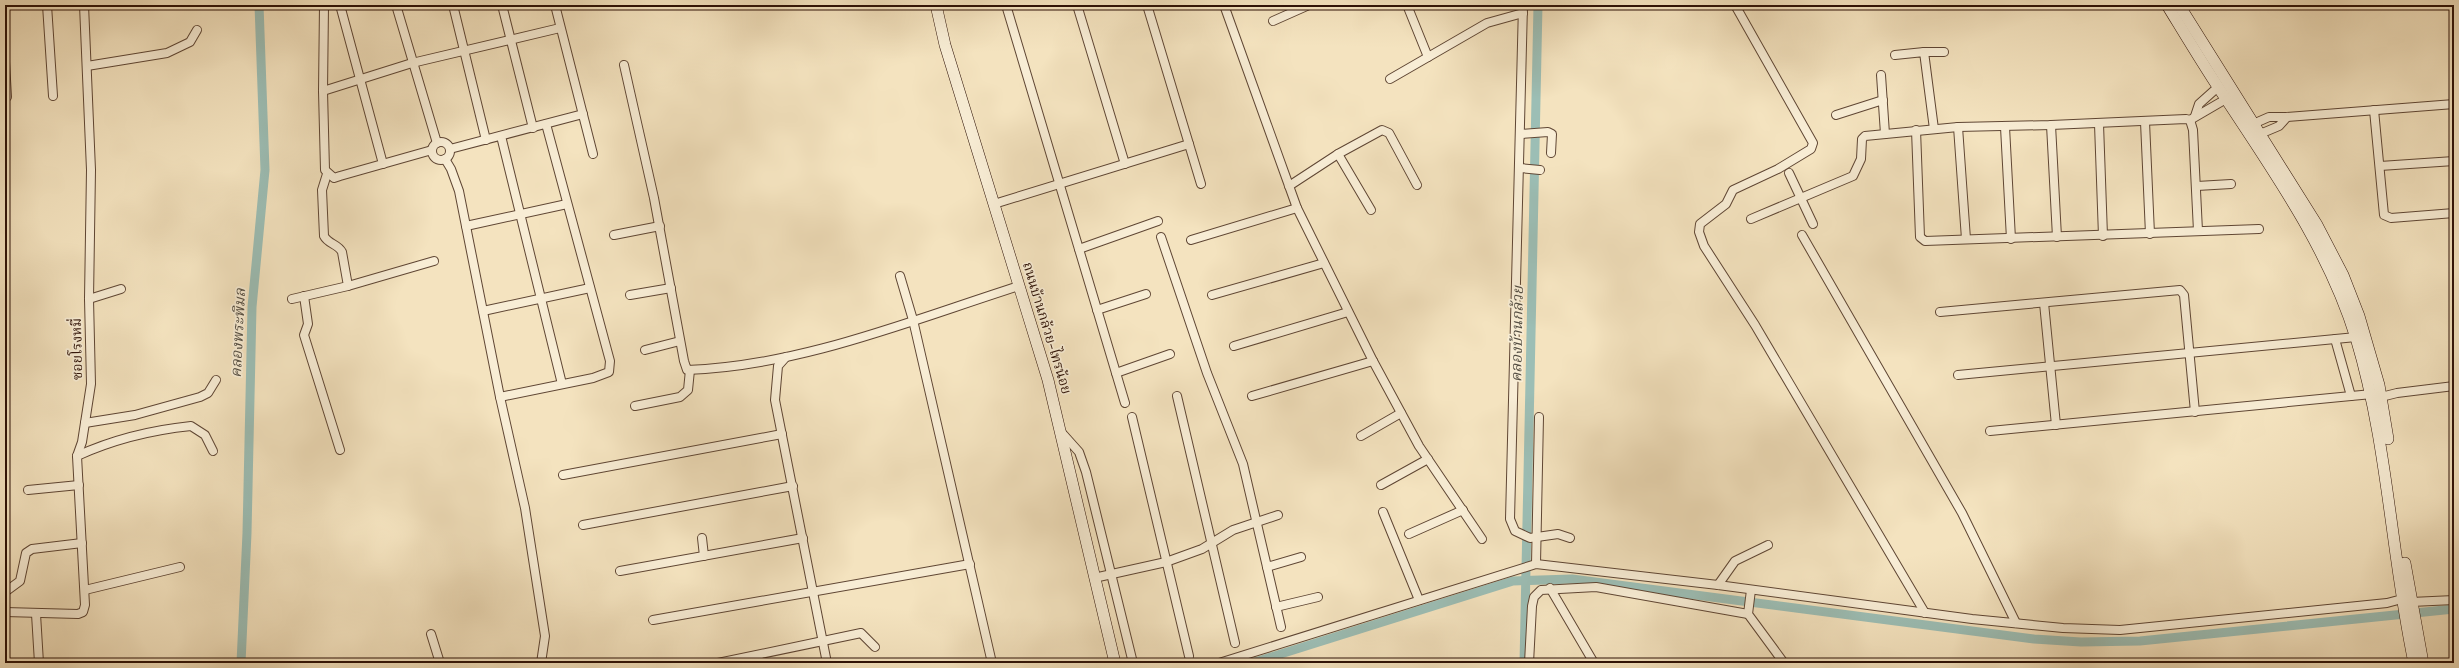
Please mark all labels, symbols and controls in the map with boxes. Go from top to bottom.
street label: ถนนบ้านกล้วย-ไทรน้อย [1018,259,1077,396]
water label: คลองบ้านกล้วย [1506,285,1528,382]
water label: คลองพระพิมล [226,287,250,378]
street label: ซอยโรงหมี่ [66,318,87,380]

